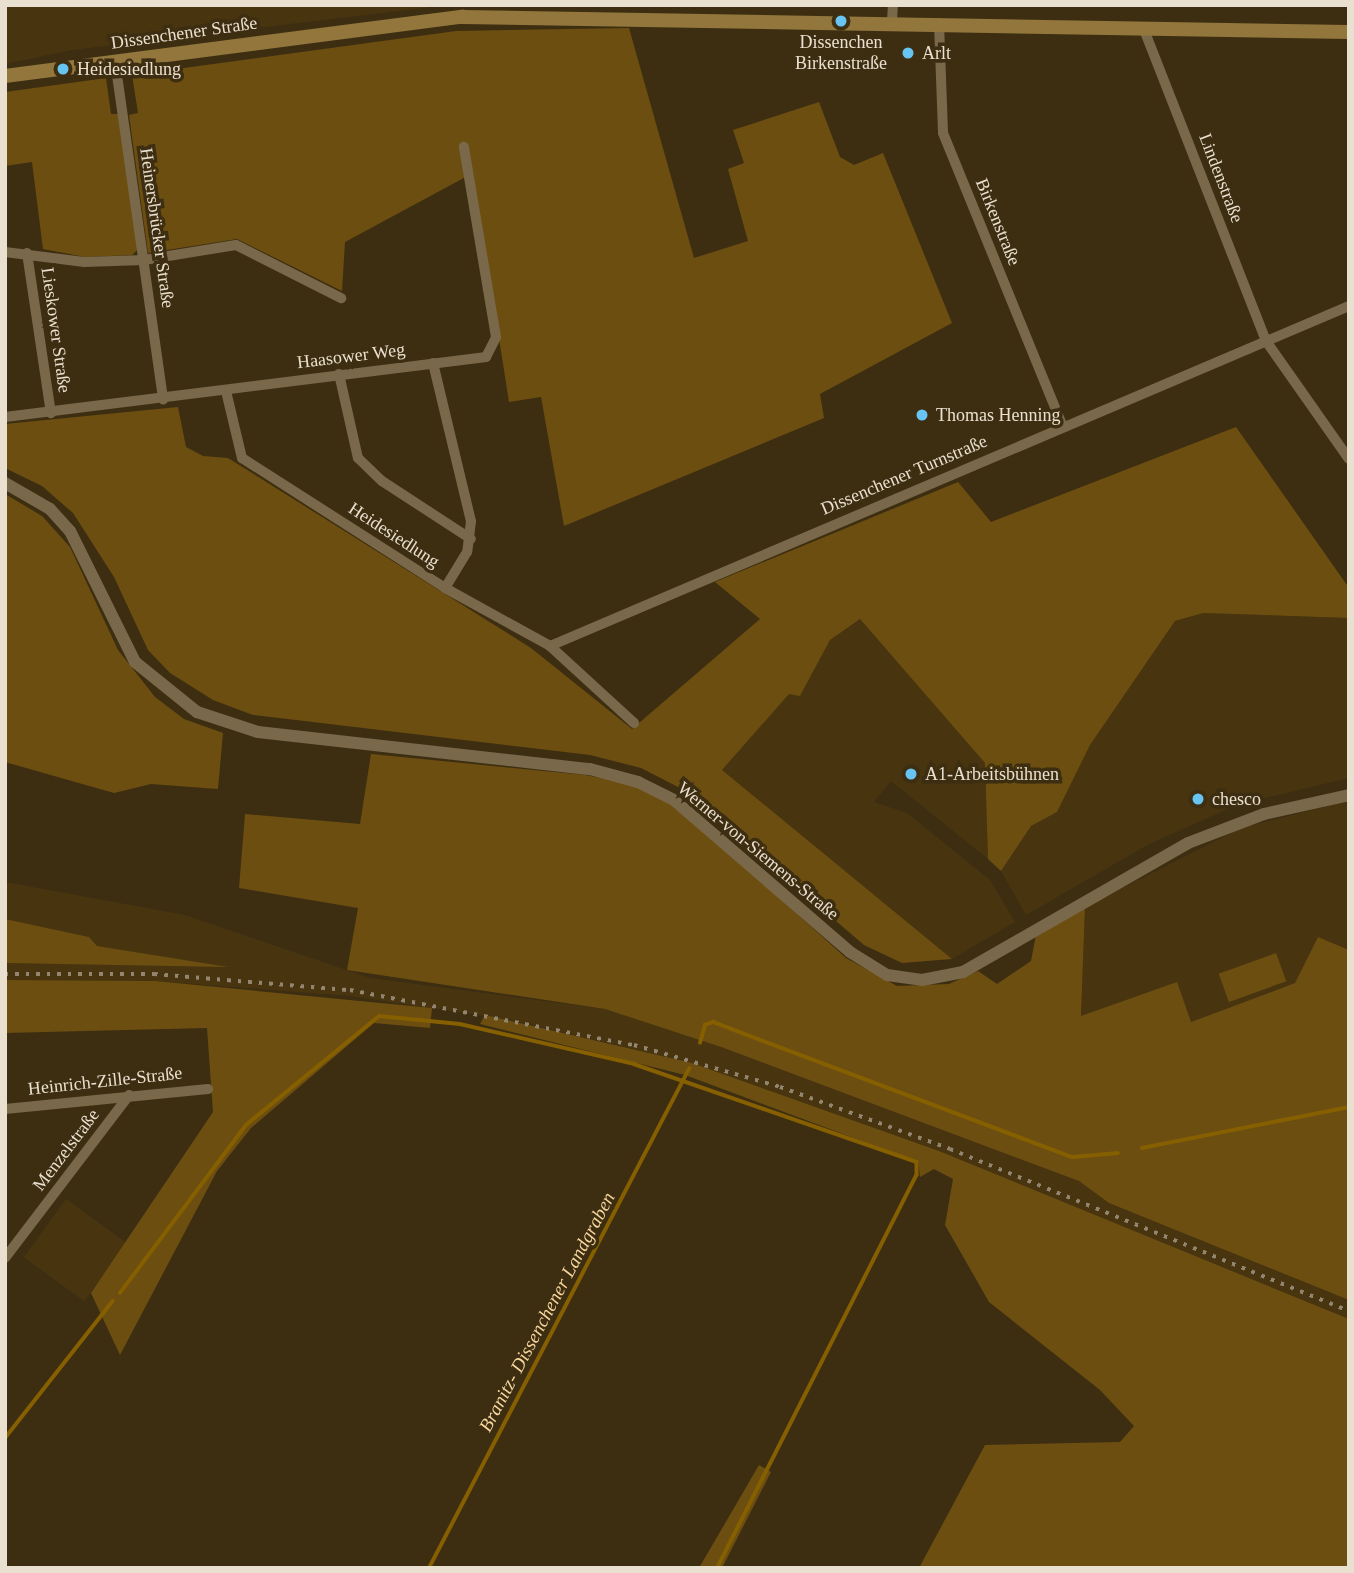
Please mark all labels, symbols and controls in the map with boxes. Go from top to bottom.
street label: Dissenchener Straße [109,12,259,54]
marker: Dissenchen Birkenstraße [833,13,849,29]
place label: Dissenchen Birkenstraße [795,32,887,74]
place label: Arlt [922,42,951,64]
marker: Arlt [900,45,916,61]
place label: Heidesiedlung [77,58,181,80]
marker: Heidesiedlung [55,61,71,77]
street label: Lindenstraße [1194,130,1248,226]
street label: Heinersbrücker Straße [135,147,179,309]
street label: Birkenstraße [971,175,1025,269]
street label: Lieskower Straße [37,266,75,394]
street label: Haasower Weg [296,339,406,373]
place label: Thomas Henning [936,404,1060,426]
marker: Thomas Henning [914,407,930,423]
street label: Dissenchener Turnstraße [817,430,991,520]
street label: Heidesiedlung [345,498,443,572]
place label: A1-Arbeitsbühnen [925,763,1059,785]
marker: A1-Arbeitsbühnen [903,766,919,782]
street label: Werner-von-Siemens-Straße [673,777,843,925]
place label: chesco [1212,788,1261,810]
marker: chesco [1190,791,1206,807]
street label: Heinrich-Zille-Straße [27,1062,183,1100]
street label: Menzelstraße [28,1105,104,1195]
water label: Branitz- Dissenchener Landgraben [474,1188,620,1436]

